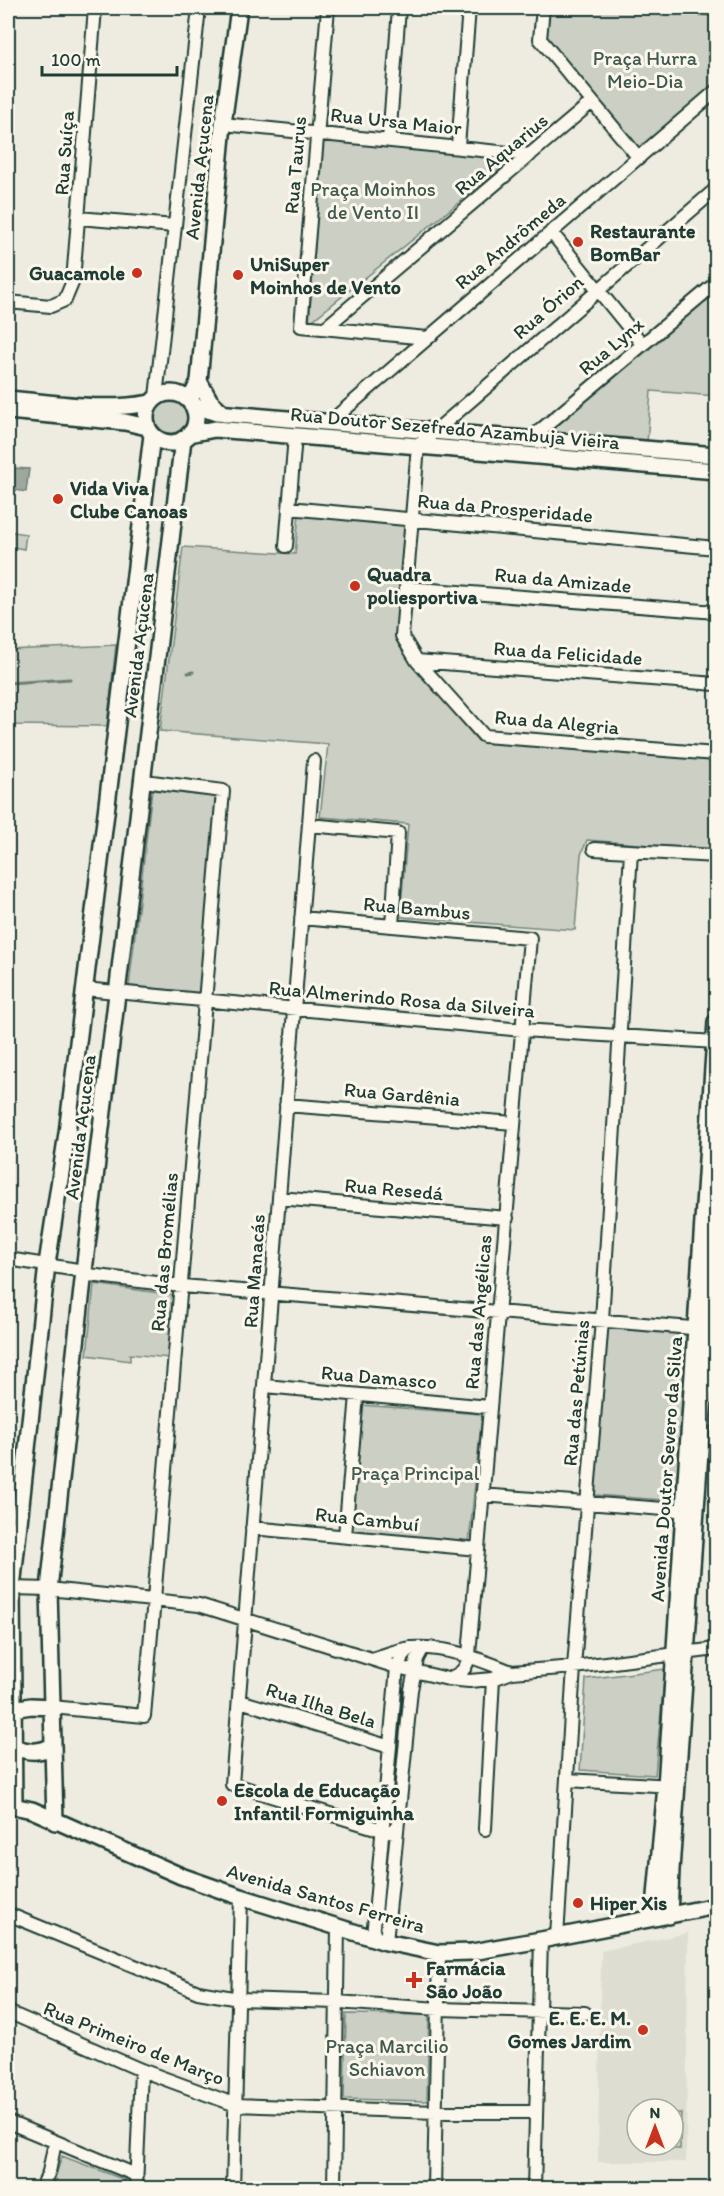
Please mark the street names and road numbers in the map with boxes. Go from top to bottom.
street label: Avenida Açucena [179,93,219,241]
street label: Rua Ursa Maior [329,102,463,140]
street label: Rua Aquarius [449,108,553,200]
street label: Rua Suíça [49,109,79,196]
street label: Rua Taurus [279,115,311,215]
street label: Rua Andrômeda [450,188,570,294]
street label: Rua Órion [508,270,589,344]
street label: Rua Lynx [574,312,648,380]
street label: Rua Doutor Sezefredo Azambuja Vieira [289,402,621,454]
street label: Rua da Prosperidade [416,488,594,528]
street label: Rua da Amizade [494,562,632,598]
street label: Avenida Açucena [117,570,159,719]
street label: Rua da Felicidade [493,636,643,670]
street label: Rua da Alegria [494,705,621,739]
street label: Rua Bambus [362,891,472,925]
street label: Rua Almerindo Rosa da Silveira [268,975,537,1023]
street label: Avenida Açucena [59,1052,101,1201]
street label: Rua Gardênia [343,1077,461,1111]
street label: Rua das Bromélias [145,1171,183,1333]
street label: Rua Resedá [344,1173,445,1205]
street label: Rua Manacás [238,1213,270,1329]
street label: Rua das Angélicas [459,1234,497,1390]
street label: Rua das Petúnias [558,1319,594,1467]
street label: Avenida Doutor Severo da Silva [645,1335,687,1603]
street label: Rua Damasco [320,1360,438,1394]
street label: Rua Cambuí [314,1502,420,1536]
street label: Rua Ilha Bela [263,1677,379,1733]
street label: Avenida Santos Ferreira [224,1858,429,1938]
street label: Rua Primeiro de Março [40,1996,228,2090]

